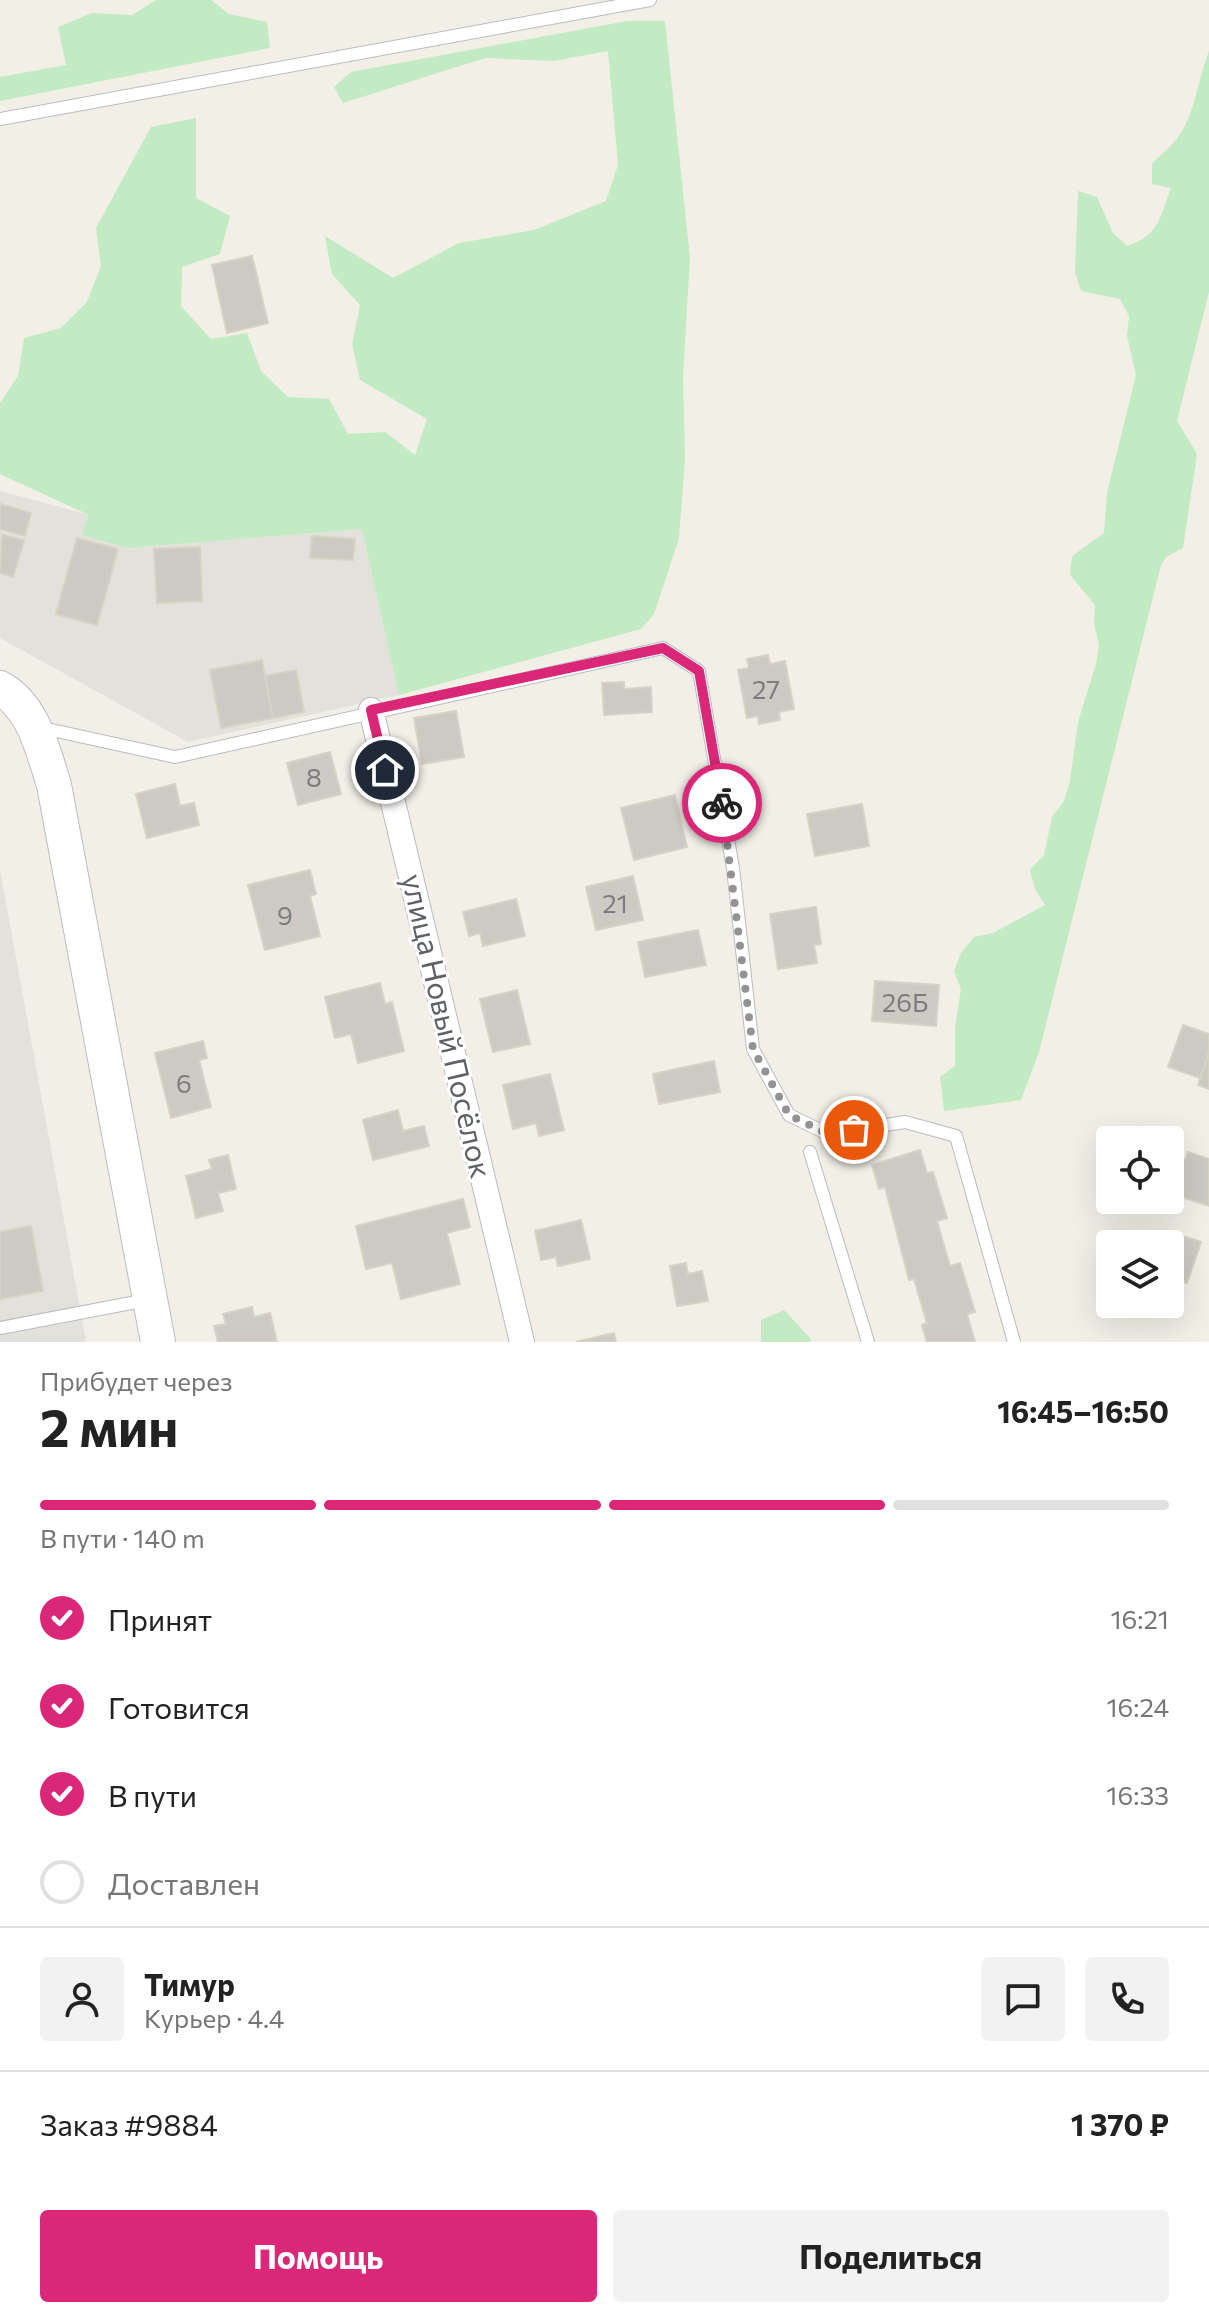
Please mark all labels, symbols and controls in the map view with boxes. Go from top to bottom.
house number: 27 [752,673,780,704]
pin [351,736,419,804]
icon: home [363,748,407,792]
house number: 8 [306,761,322,792]
courier [682,763,762,843]
icon: bike [700,781,744,825]
street label: улица Новый Посёлок [395,870,501,1181]
house number: 21 [602,887,628,918]
house number: 9 [277,899,293,930]
house number: 26Б [882,986,928,1017]
house number: 6 [176,1067,192,1098]
pin [820,1096,888,1164]
icon: bag [832,1108,876,1152]
map controls [1096,1126,1184,1318]
button: locate [1096,1126,1184,1214]
button: layers [1096,1230,1184,1318]
text: Прибудет через [40,1365,233,1396]
text: 16:45–16:50 [997,1392,1169,1429]
text: 2 мин [40,1394,178,1458]
text: В пути · 140 m [40,1522,205,1553]
icon: check [40,1596,84,1640]
text: Принят [108,1600,212,1637]
text: 16:21 [1110,1603,1169,1634]
icon: check [40,1684,84,1728]
text: Готовится [108,1688,250,1725]
text: 16:24 [1106,1691,1169,1722]
icon: check [40,1772,84,1816]
text: В пути [108,1776,197,1813]
text: 16:33 [1106,1779,1169,1810]
text: Доставлен [108,1864,260,1901]
button: person [40,1957,124,2041]
button: chat [981,1957,1065,2041]
button: phone [1085,1957,1169,2041]
text: Тимур [144,1965,235,2002]
text: Курьер · 4.4 [144,2002,284,2033]
text: Заказ #9884 [40,2105,218,2142]
text: 1 370 ₽ [1071,2105,1169,2142]
button: Помощь [40,2210,597,2302]
button: Поделиться [613,2210,1169,2302]

